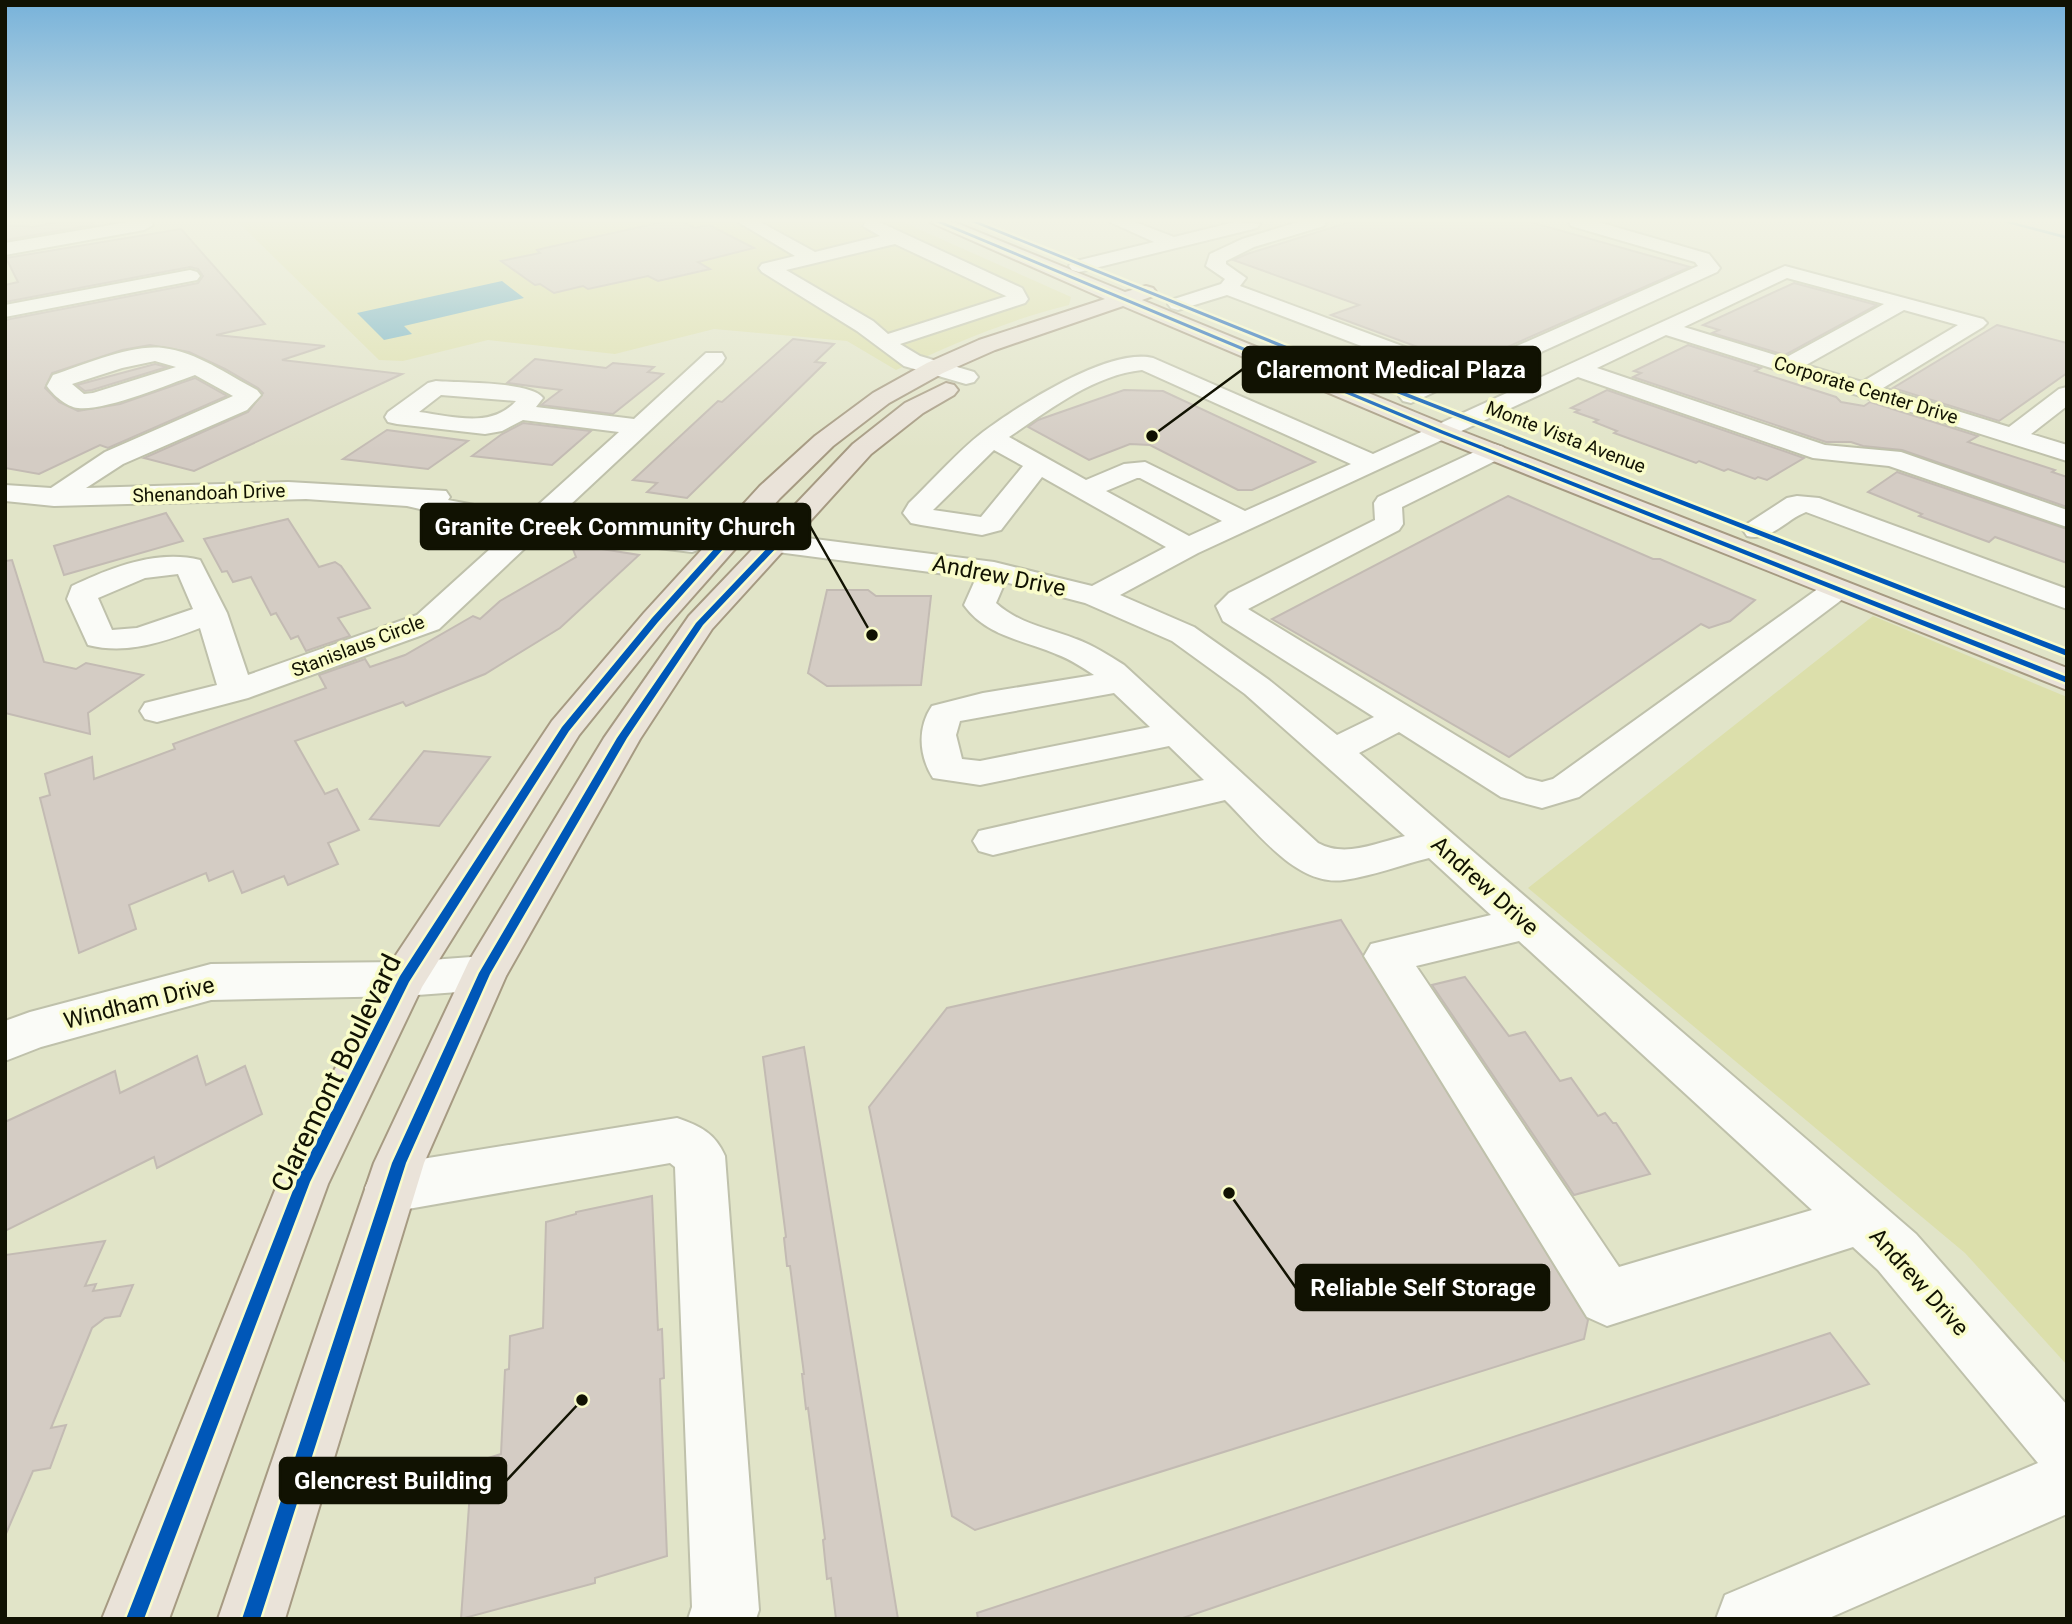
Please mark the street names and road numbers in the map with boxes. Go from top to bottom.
street label: Corporate Center Drive [1771,351,1961,429]
street label: Monte Vista Avenue [1483,396,1649,478]
street label: Shenandoah Drive [132,479,286,507]
street label: Andrew Drive [930,550,1068,602]
street label: Stanislaus Circle [288,610,428,682]
street label: Andrew Drive [1426,831,1544,941]
street label: Claremont Boulevard [264,949,408,1197]
street label: Windham Drive [61,971,217,1035]
street label: Andrew Drive [1864,1223,1974,1341]

